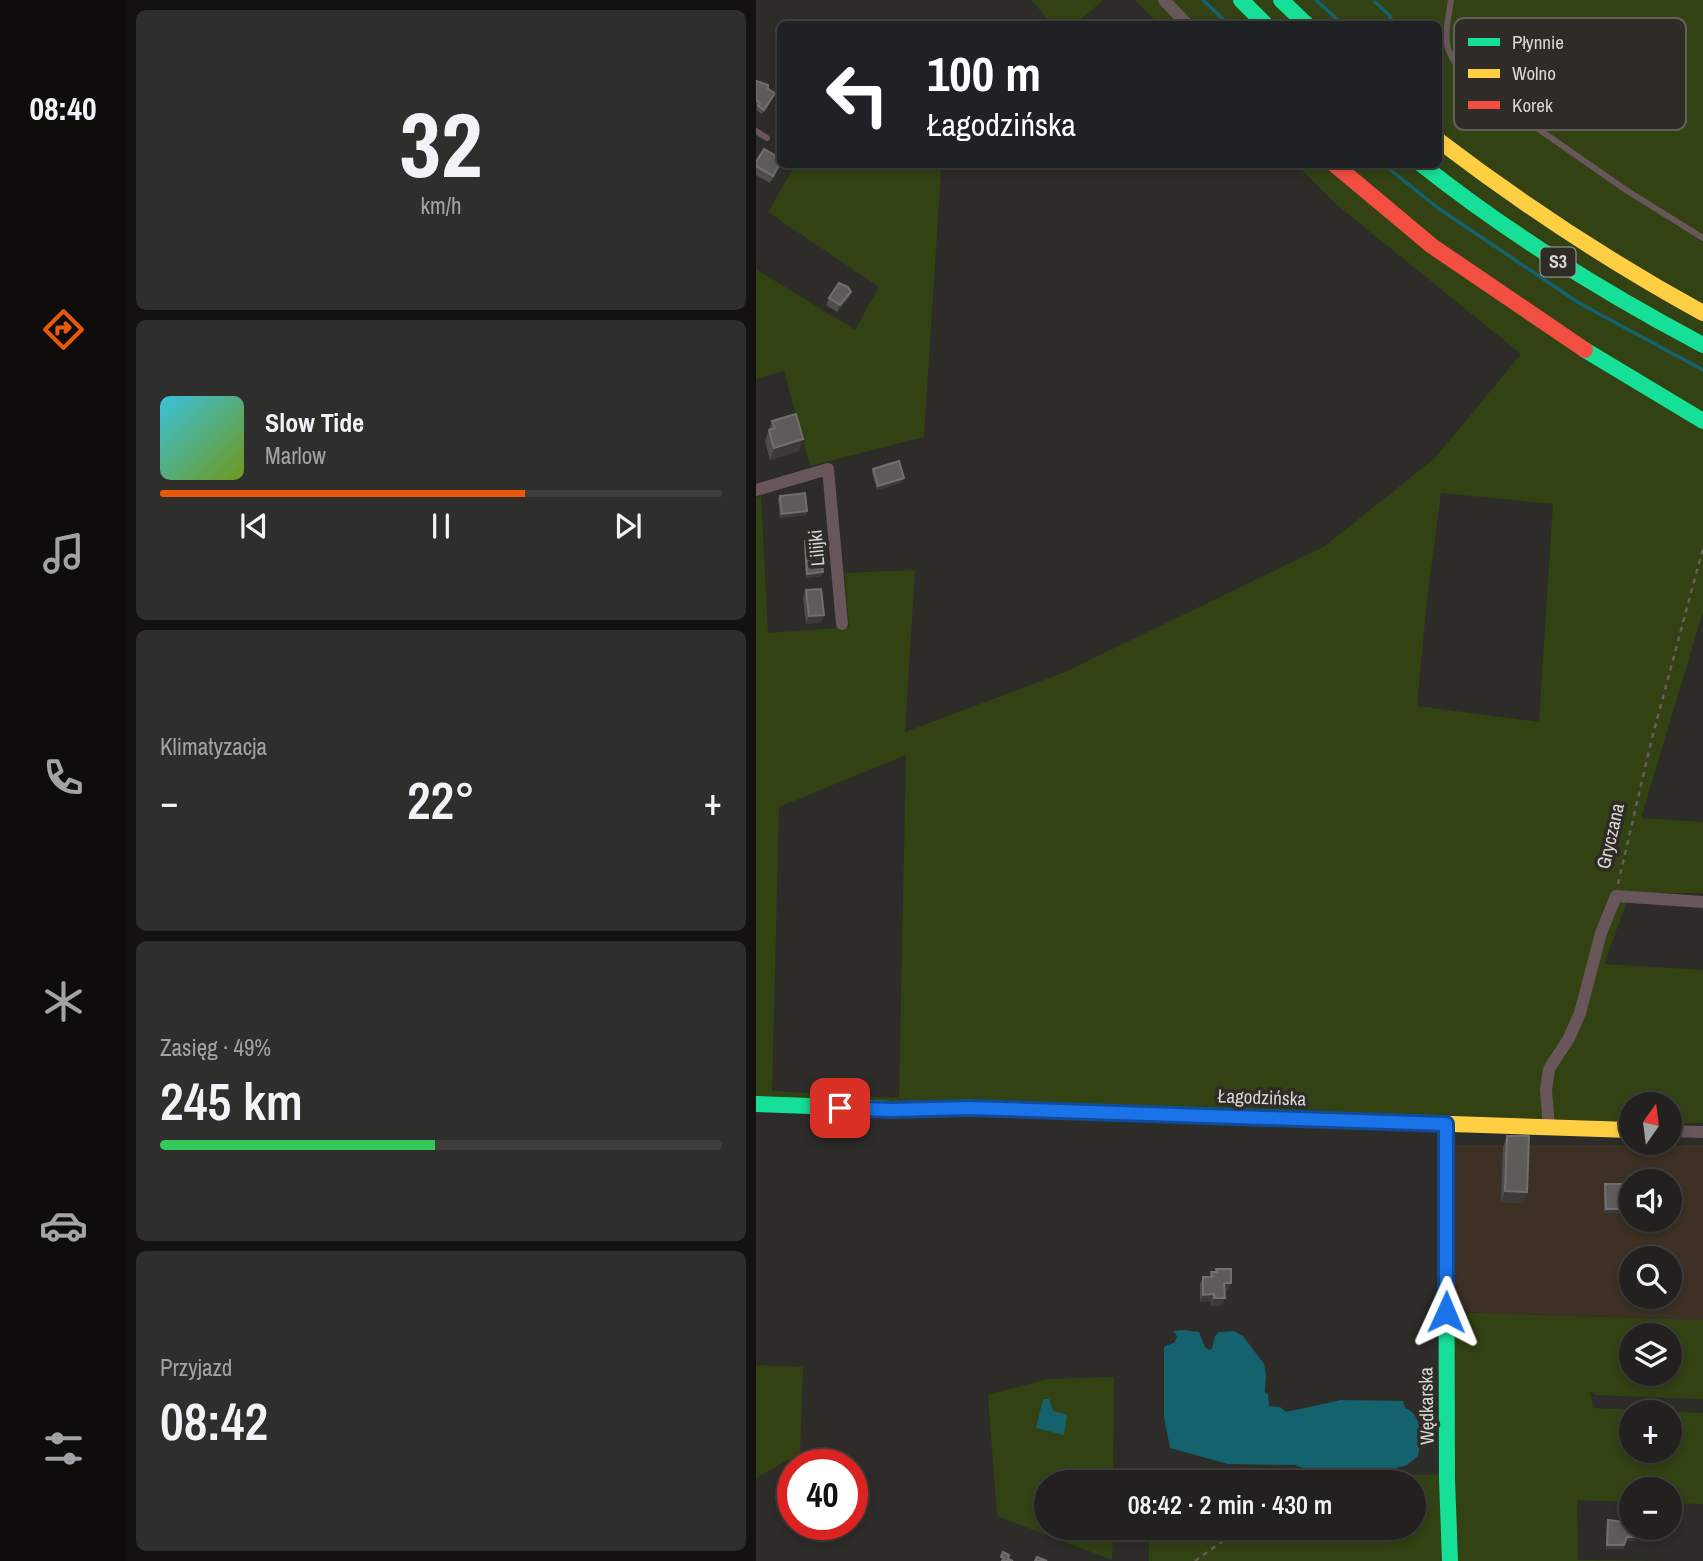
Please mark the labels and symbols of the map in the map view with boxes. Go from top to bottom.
legend [1454,18,1686,130]
text: Płynnie [1512,29,1564,55]
text: Wolno [1512,60,1556,86]
text: Korek [1512,92,1553,118]
road number: S3 [1540,248,1576,276]
street label: Lilijki [801,529,831,567]
street label: Gryczana [1590,800,1630,871]
pin [810,1078,870,1138]
street label: Łagodzińska [1217,1082,1307,1112]
north arrow [1619,1092,1682,1155]
position arrow [1409,1275,1483,1349]
street label: Wędkarska [1412,1367,1440,1445]
speed limit sign: 40 [777,1449,868,1540]

